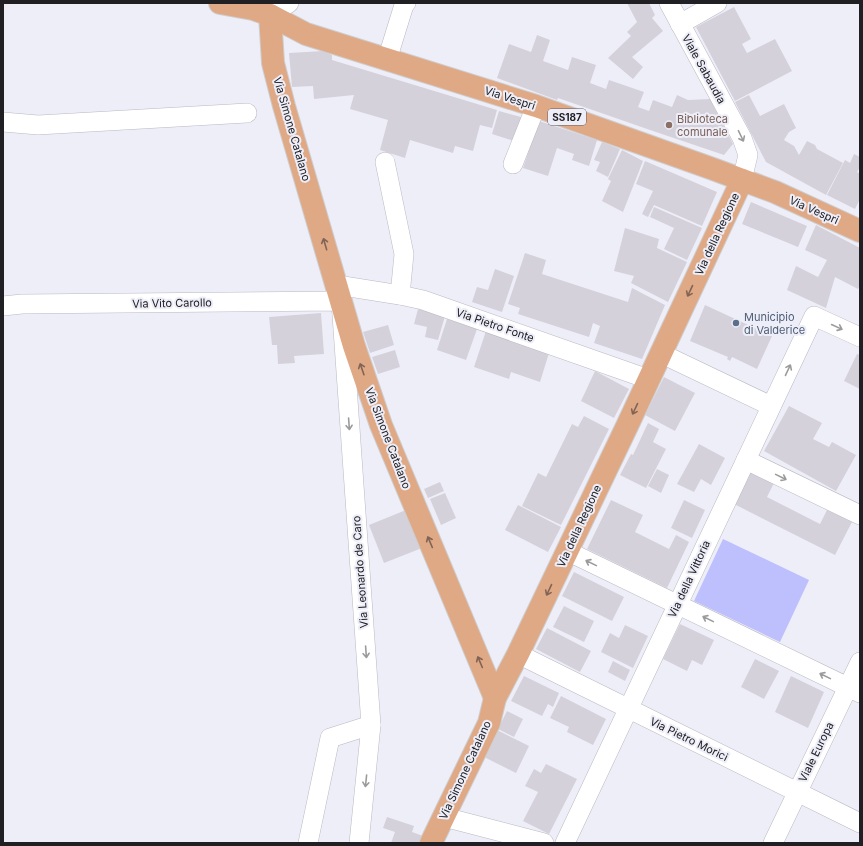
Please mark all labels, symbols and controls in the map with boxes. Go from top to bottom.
street label: Viale Sabaudia [679,32,729,106]
street label: Via Simone Catalano [270,75,314,183]
street label: Via Vespri [483,83,537,113]
road number: SS187 [548,109,586,125]
place label: Biblioteca comunale [677,112,728,139]
marker: Biblioteca comunale [664,120,674,130]
one-way arrow [738,129,745,141]
street label: Via della Regione [692,190,742,278]
street label: Via Vespri [787,193,841,227]
one-way arrow [321,238,328,251]
one-way arrow [686,285,693,297]
street label: Via Vito Carollo [132,295,212,311]
street label: Via Pietro Fonte [454,305,536,345]
place label: Municipio di Valderice [744,310,805,337]
marker: Municipio di Valderice [731,318,741,328]
one-way arrow [831,323,843,331]
one-way arrow [358,362,365,375]
one-way arrow [785,365,792,377]
street label: Via Simone Catalano [362,385,414,491]
one-way arrow [631,403,638,415]
one-way arrow [346,417,353,430]
one-way arrow [775,474,787,481]
street label: Via della Regione [554,482,604,570]
street label: Via Leonardo de Caro [349,515,371,629]
one-way arrow [426,536,433,548]
street label: Via della Vittoria [665,538,713,620]
one-way arrow [585,559,597,566]
one-way arrow [545,583,552,595]
one-way arrow [702,615,714,623]
one-way arrow [362,645,369,658]
one-way arrow [476,656,484,668]
one-way arrow [819,672,831,679]
street label: Via Pietro Morici [648,714,730,764]
street label: Via Simone Catalano [436,718,494,822]
street label: Viale Europa [795,720,837,784]
one-way arrow [362,774,369,787]

